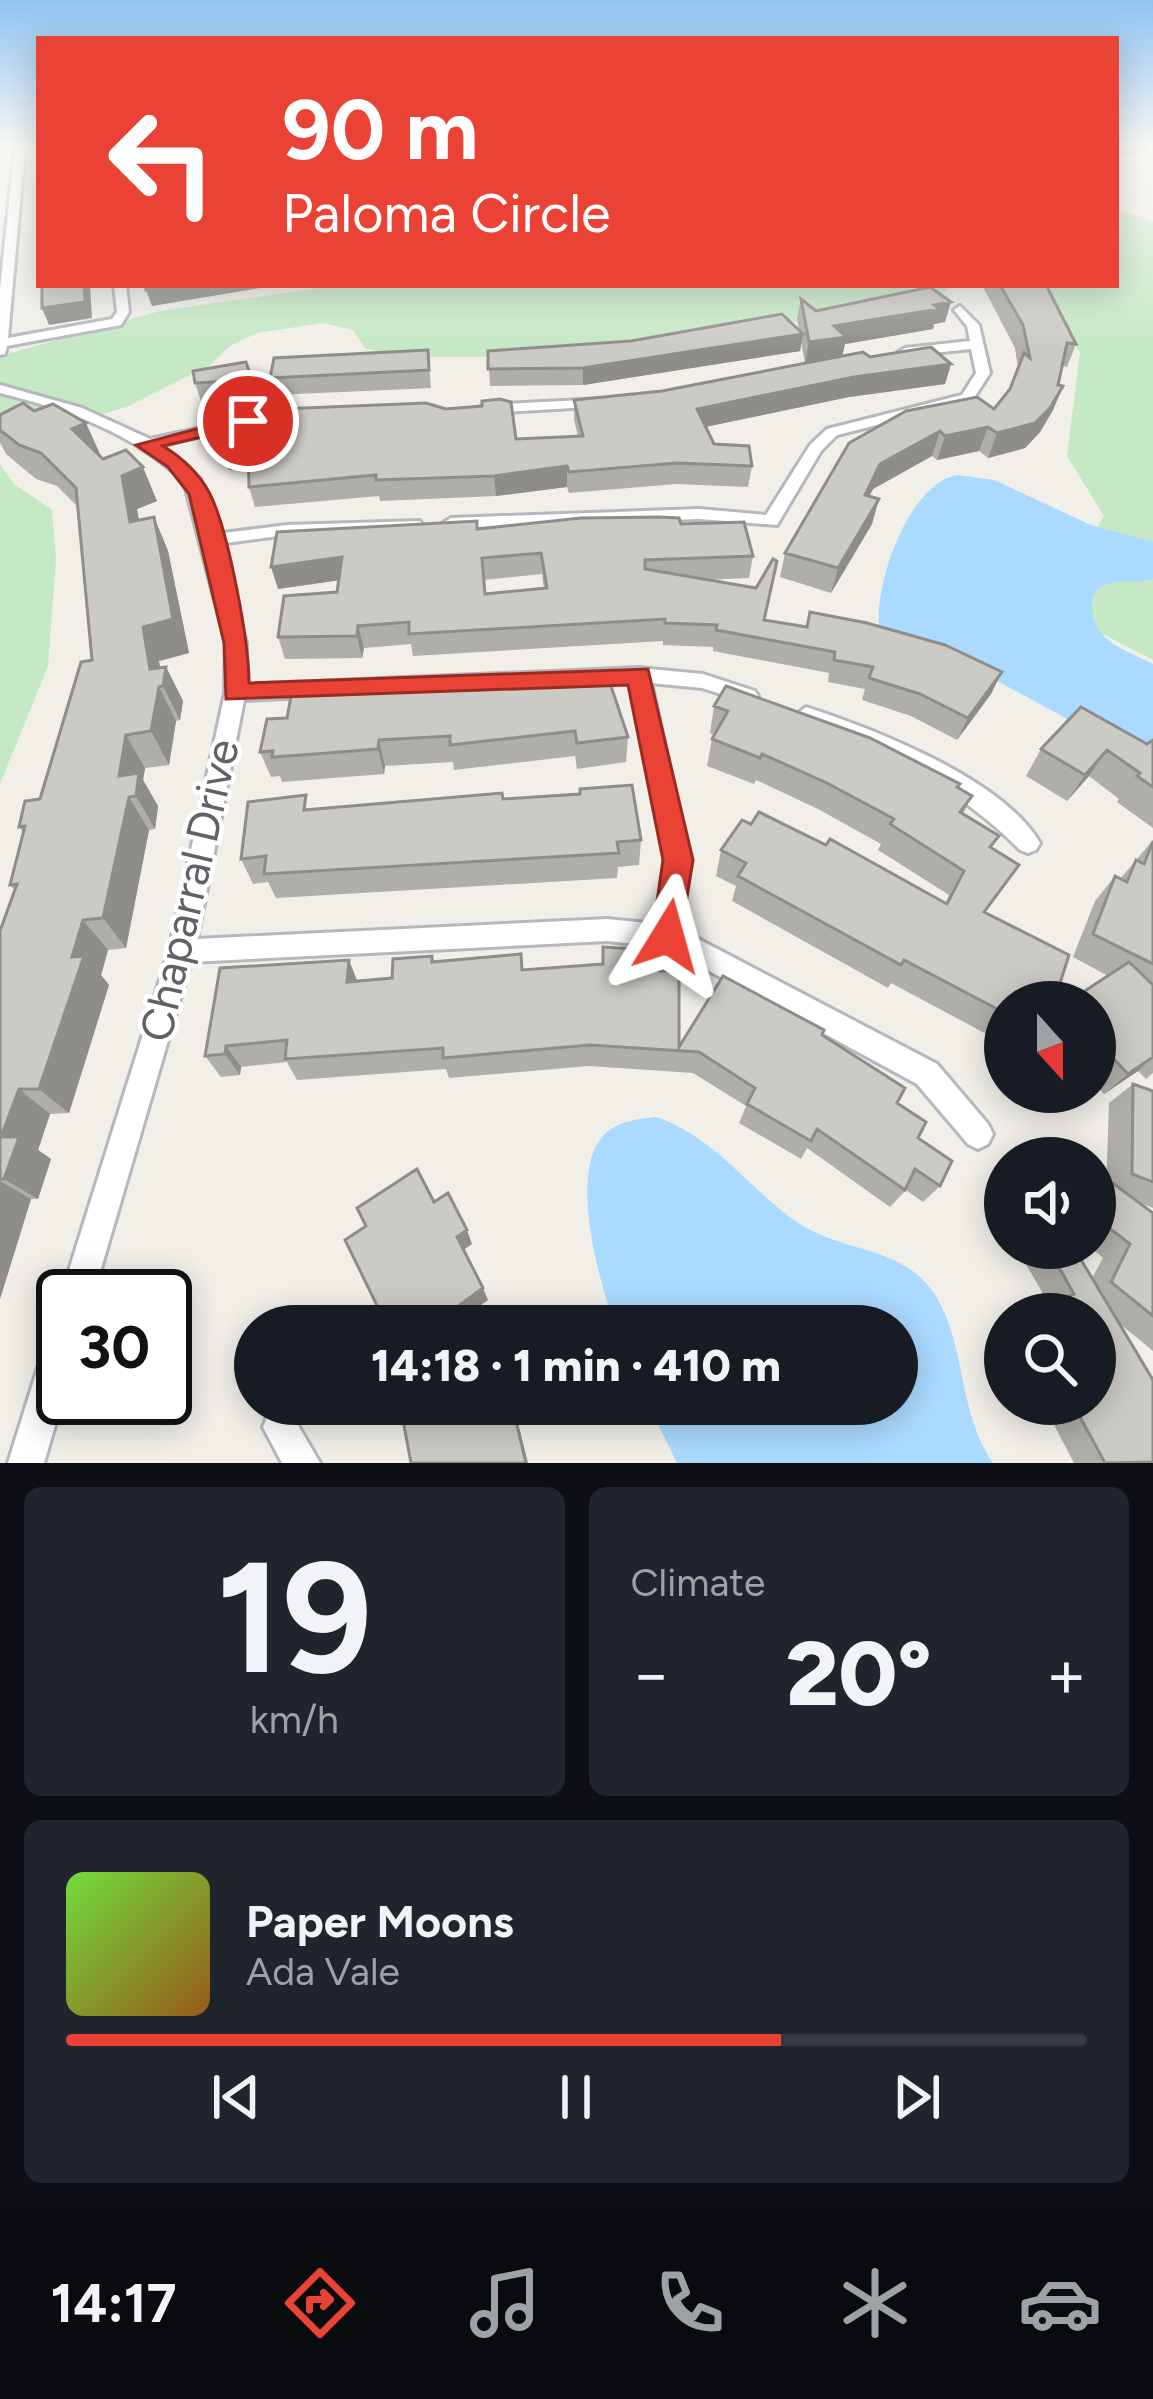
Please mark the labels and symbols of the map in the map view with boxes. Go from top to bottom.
pin [197,370,299,472]
street label: Chaparral Drive [128,734,250,1046]
position arrow [605,873,731,999]
north arrow [984,981,1116,1113]
speed limit sign: 30 [36,1269,192,1425]

